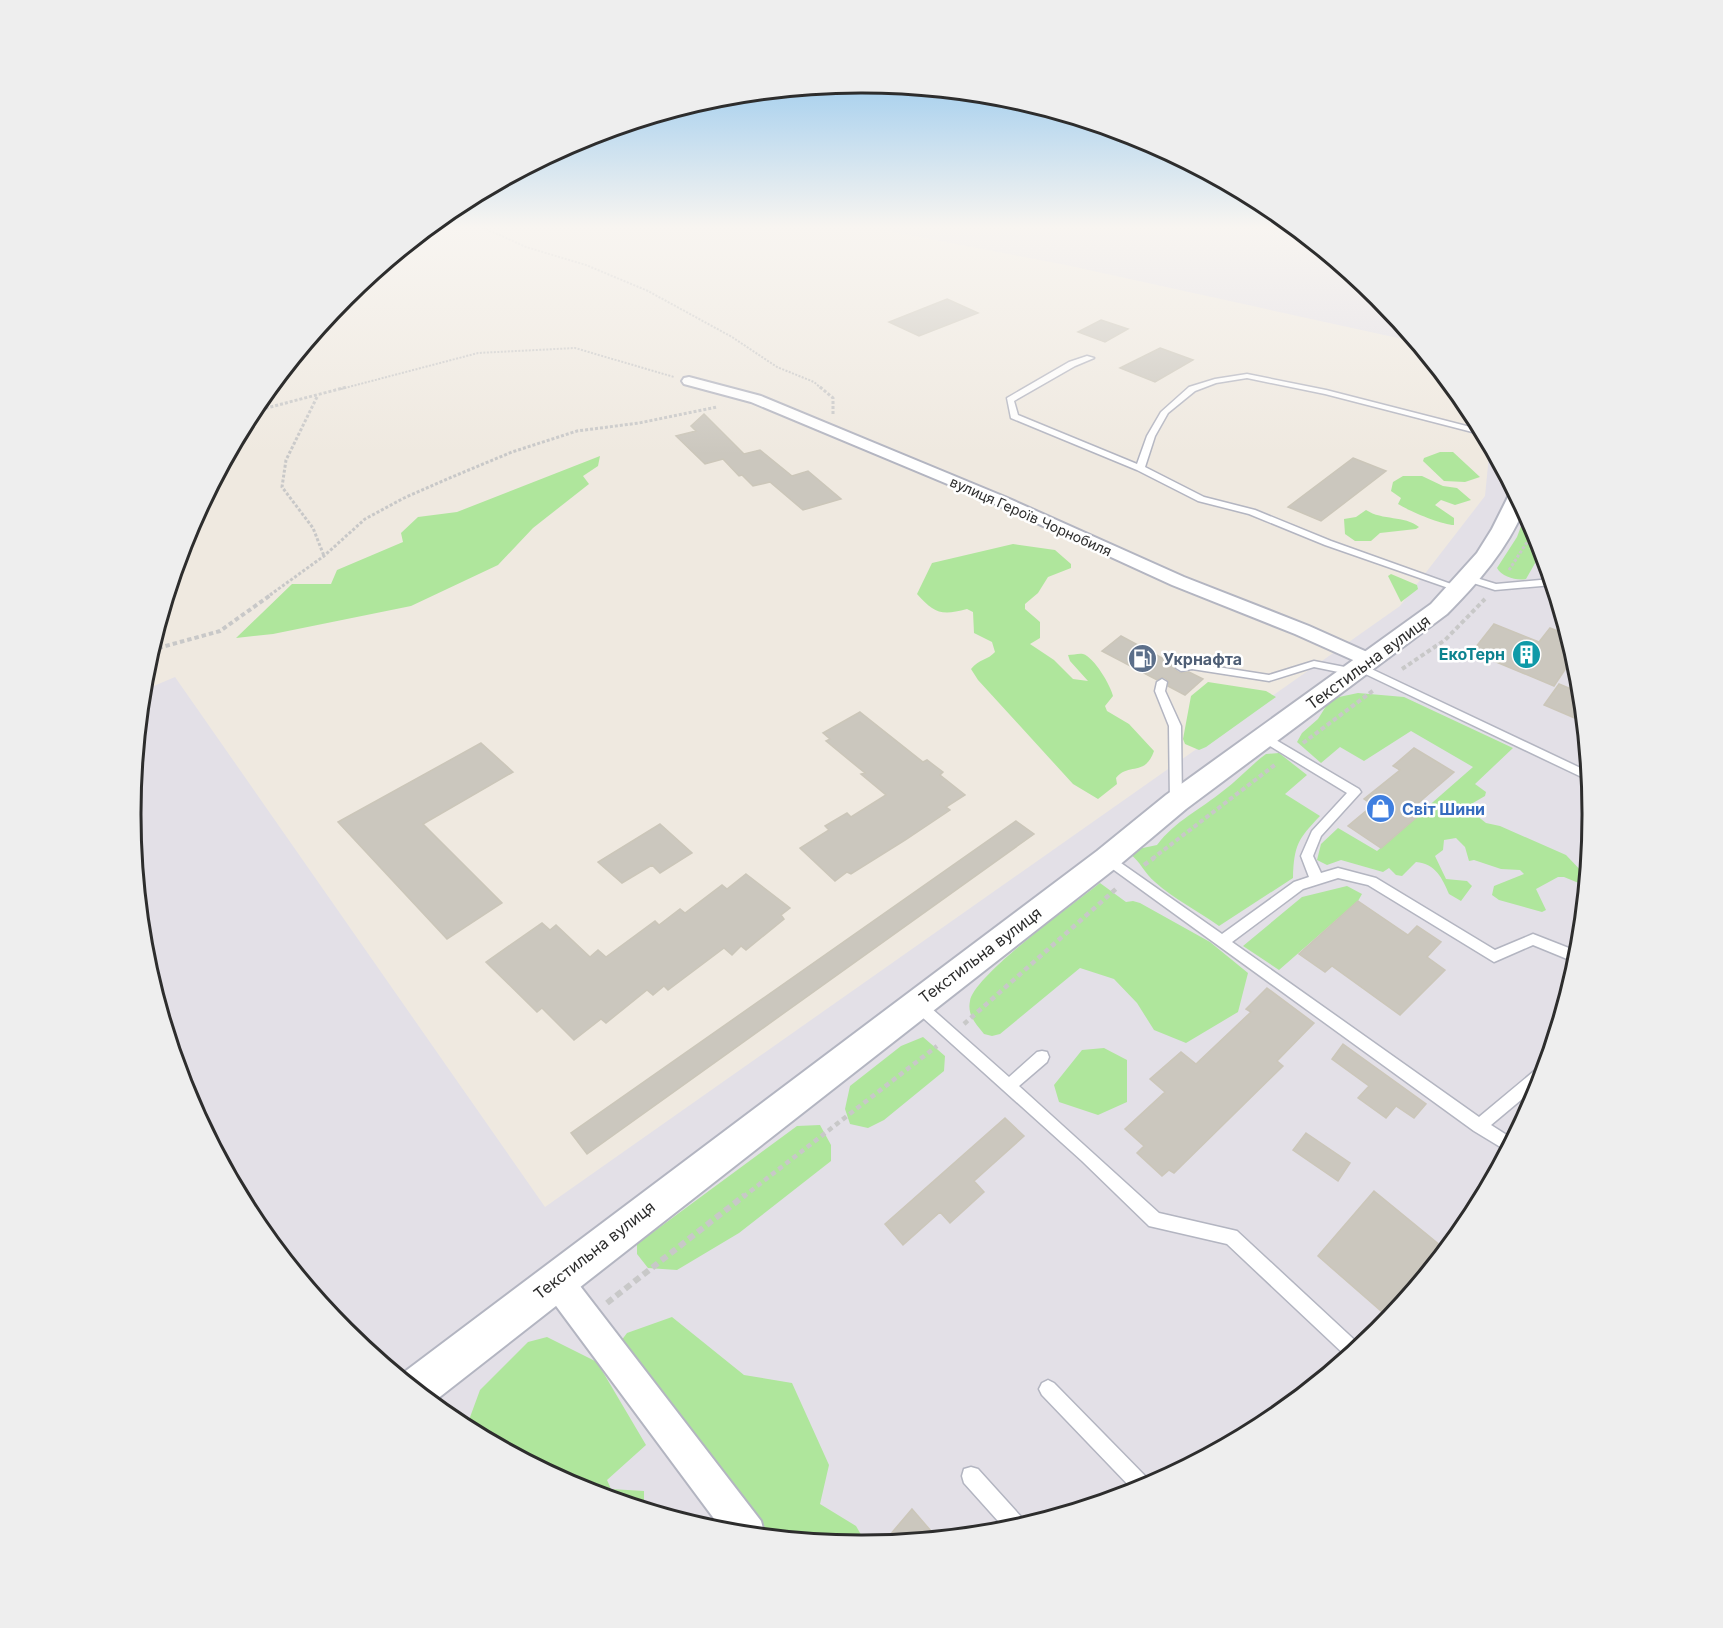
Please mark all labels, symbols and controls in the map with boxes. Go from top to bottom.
street label: вулиця Героїв Чорнобиля [948,473,1114,559]
street label: Текстильна вулиця [1302,610,1434,714]
building icon: ЕкоТерн [1510,638,1542,670]
fuel station icon: Укрнафта [1126,643,1158,675]
place label: ЕкоТерн [1439,644,1505,664]
place label: Укрнафта [1163,649,1242,669]
shop icon: Світ Шини [1365,793,1397,825]
place label: Світ Шини [1402,799,1485,819]
street label: Текстильна вулиця [915,902,1045,1008]
street label: Текстильна вулиця [529,1196,659,1304]

